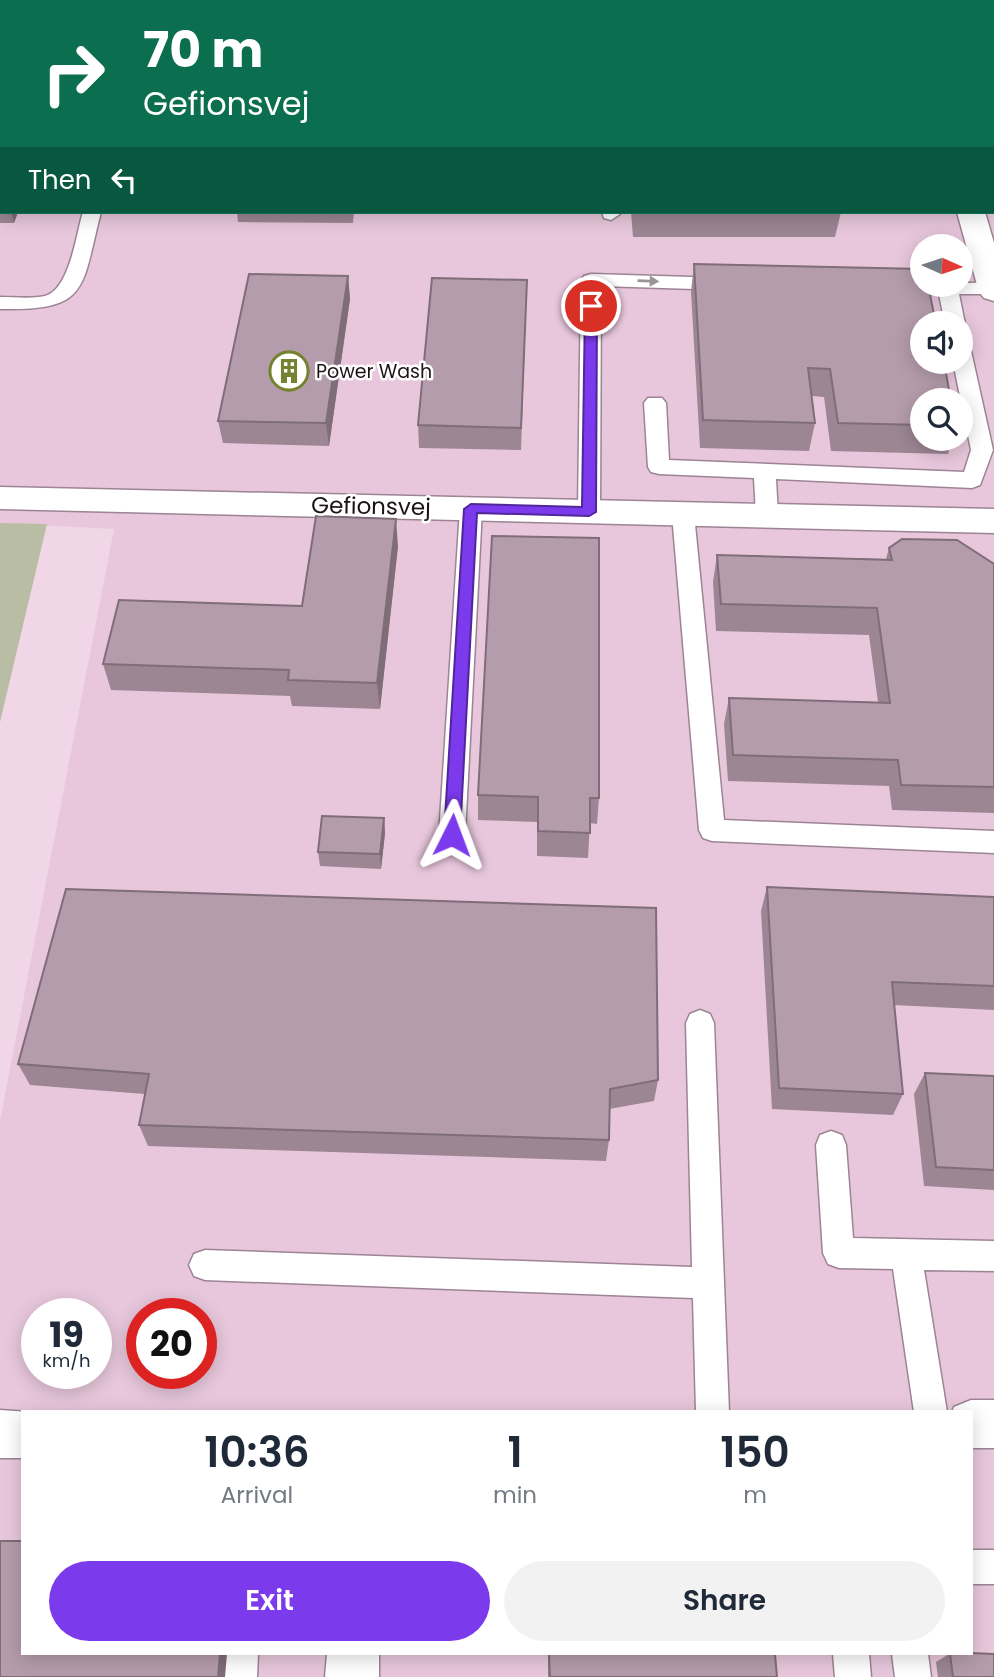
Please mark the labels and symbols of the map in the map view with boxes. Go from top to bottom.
north arrow [910,234,973,298]
pin [561,276,621,336]
one-way arrow [637,276,659,287]
building icon: Power Wash [268,350,310,392]
place label: Power Wash [316,358,432,385]
street label: Gefionsvej [311,489,431,523]
position arrow [415,798,489,872]
speed limit sign: 20 [126,1298,217,1389]

